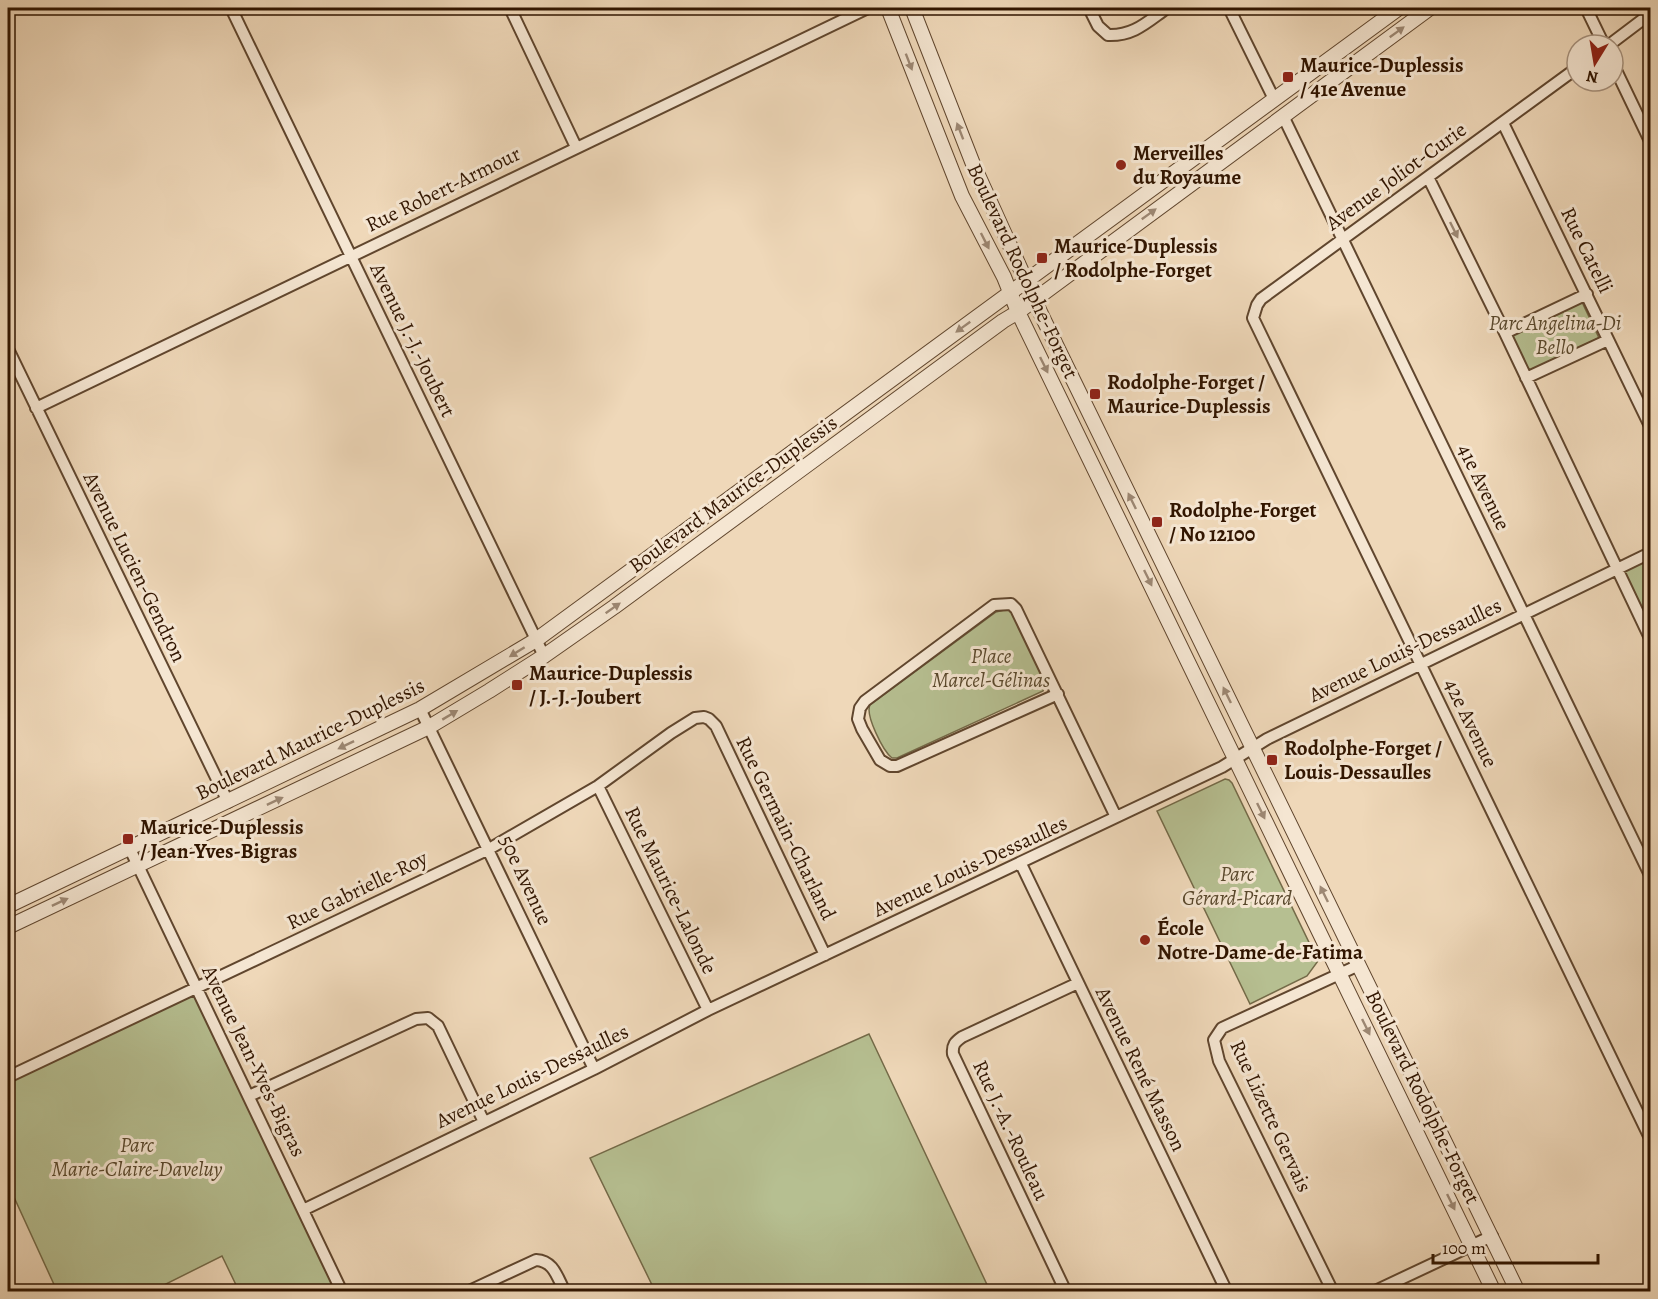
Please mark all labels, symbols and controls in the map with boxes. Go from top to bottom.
one-way arrow [1389,26,1405,38]
north arrow [1565,33,1625,93]
place label: Maurice-Duplessis / 41e Avenue [1300,51,1463,103]
one-way arrow [904,53,914,71]
text: N [1584,65,1600,89]
marker: Maurice-Duplessis / 41e Avenue [1281,70,1295,84]
street label: Avenue Joliot-Curie [1319,115,1472,237]
one-way arrow [955,122,964,140]
street label: Rue Robert-Armour [361,139,525,239]
place label: Merveilles du Royaume [1133,139,1241,191]
marker: Merveilles du Royaume [1114,158,1128,172]
street label: Boulevard Rodolphe-Forget [961,159,1085,383]
street label: Rue Catelli [1554,202,1620,298]
one-way arrow [1142,209,1157,221]
one-way arrow [1450,221,1459,238]
place label: Maurice-Duplessis / Rodolphe-Forget [1054,232,1217,284]
one-way arrow [980,233,990,250]
marker: Maurice-Duplessis / Rodolphe-Forget [1035,251,1049,265]
street label: Avenue J.-J.-Joubert [363,257,463,422]
park label: Parc Angelina-Di Bello [1489,309,1621,361]
one-way arrow [955,321,971,333]
one-way arrow [1039,356,1048,373]
place label: Rodolphe-Forget / Maurice-Duplessis [1107,368,1270,420]
marker: Rodolphe-Forget / Maurice-Duplessis [1088,387,1102,401]
street label: Boulevard Maurice-Duplessis [623,409,843,579]
street label: 41e Avenue [1451,439,1517,535]
street label: Avenue Lucien-Gendron [76,466,193,667]
one-way arrow [1128,492,1137,509]
place label: Rodolphe-Forget / No 12100 [1169,496,1316,548]
marker: Rodolphe-Forget / No 12100 [1150,515,1164,529]
one-way arrow [1143,569,1152,586]
street label: Avenue Louis-Dessaulles [1303,591,1506,709]
one-way arrow [604,602,620,614]
park label: Place Marcel-Gélinas [932,642,1050,694]
one-way arrow [509,646,525,657]
place label: Maurice-Duplessis / J.-J.-Joubert [529,659,692,711]
street label: Boulevard Maurice-Duplessis [191,671,429,807]
street label: 42e Avenue [1437,674,1505,772]
marker: Maurice-Duplessis / J.-J.-Joubert [510,678,524,692]
one-way arrow [1222,687,1232,704]
one-way arrow [442,709,458,720]
street label: Rue Germain-Charland [729,732,843,925]
place label: Rodolphe-Forget / Louis-Dessaulles [1284,734,1442,786]
one-way arrow [337,741,354,750]
marker: Rodolphe-Forget / Louis-Dessaulles [1265,753,1279,767]
one-way arrow [266,796,283,805]
street label: Rue Maurice-Lalonde [618,801,724,979]
one-way arrow [1257,803,1266,820]
street label: Avenue Louis-Dessaulles [867,809,1072,924]
place label: Maurice-Duplessis / Jean-Yves-Bigras [140,813,303,865]
street label: 50e Avenue [493,830,559,930]
marker: Maurice-Duplessis / Jean-Yves-Bigras [121,832,135,846]
street label: Rue Gabrielle-Roy [282,844,433,936]
park label: Parc Gérard-Picard [1182,860,1292,912]
one-way arrow [1319,885,1329,902]
one-way arrow [52,897,69,906]
place label: École Notre-Dame-de-Fatima [1157,914,1364,966]
marker: École Notre-Dame-de-Fatima [1138,933,1152,947]
street label: Avenue Jean-Yves-Bigras [195,960,313,1161]
street label: Avenue René Masson [1089,981,1193,1156]
street label: Boulevard Rodolphe-Forget [1359,985,1487,1209]
street label: Avenue Louis-Dessaulles [430,1017,633,1135]
one-way arrow [1361,1018,1370,1035]
street label: Rue Lizette Gervais [1224,1035,1318,1197]
street label: Rue J.-A.-Rouleau [966,1055,1056,1205]
park label: Parc Marie-Claire-Daveluy [51,1131,223,1183]
one-way arrow [1446,1194,1455,1211]
scale bar [1433,1227,1598,1265]
text: 100 m [1442,1236,1486,1260]

